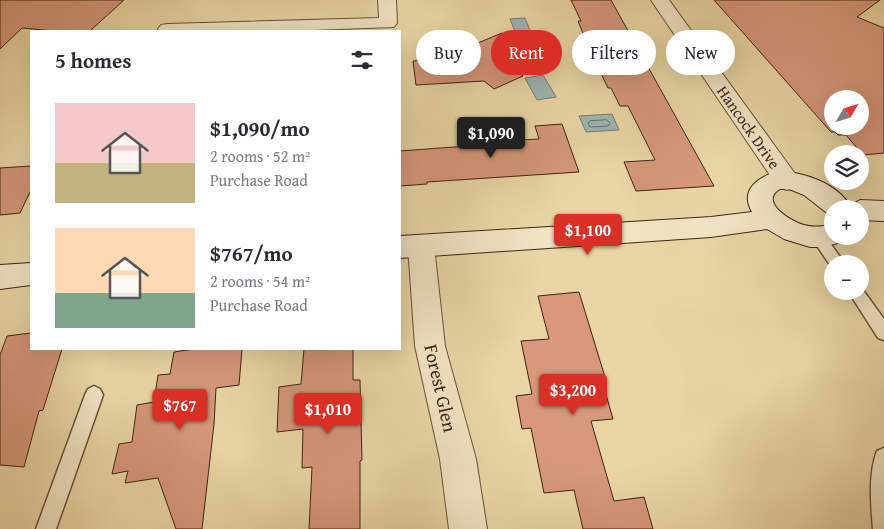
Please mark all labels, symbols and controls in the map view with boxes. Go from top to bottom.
chip: Buy [416,30,481,75]
chip: Rent [491,30,562,75]
chip: Filters [572,30,656,75]
chip: New [666,30,735,75]
text: 5 homes [55,45,131,76]
icon: filters [348,46,376,74]
street label: Hancock Drive [711,80,787,174]
north arrow [824,90,869,135]
map controls [824,90,869,300]
text: $1,090/mo [210,113,310,144]
pin: $1,090 [450,116,532,159]
text: $1,090 [468,121,514,145]
icon: home [95,123,155,183]
text: 2 rooms · 52 m² [210,144,310,168]
button: layers [824,145,869,190]
text: Purchase Road [210,168,308,192]
button: + [824,200,869,245]
pin: $1,100 [547,214,629,256]
text: $1,100 [565,218,611,242]
text: $767/mo [210,238,293,269]
icon: home [95,248,155,308]
button: − [824,255,869,300]
text: 2 rooms · 54 m² [210,269,310,293]
text: Purchase Road [210,293,308,317]
street label: Forest Glen [417,341,465,435]
pin: $3,200 [532,374,614,416]
text: $3,200 [550,378,596,402]
pin: $767 [150,388,210,431]
pin: $1,010 [287,392,369,435]
text: $767 [163,393,197,417]
text: $1,010 [305,397,351,421]

